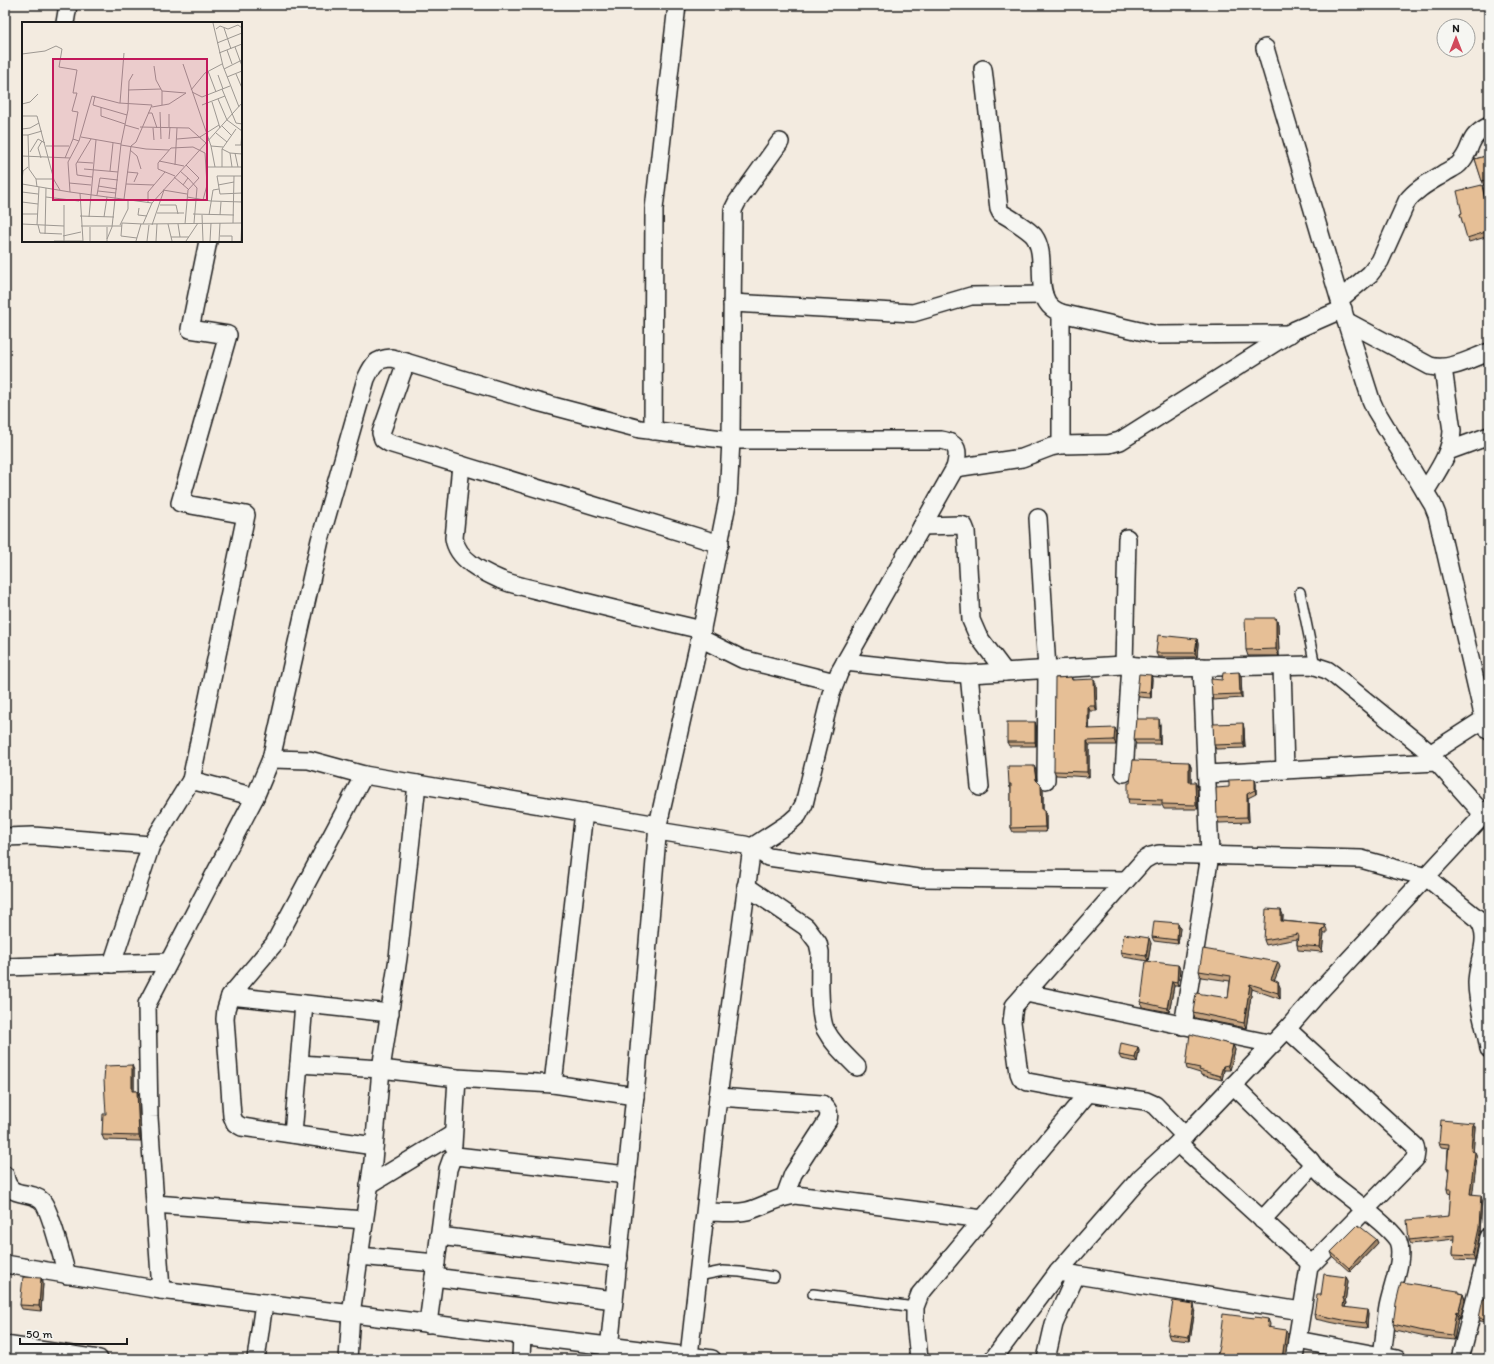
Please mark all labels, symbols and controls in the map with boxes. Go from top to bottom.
north arrow [1436,18,1476,58]
inset map [22,22,242,242]
text: N [1452,22,1460,35]
scale bar [20,1320,127,1346]
text: 50 m [26,1327,52,1341]

